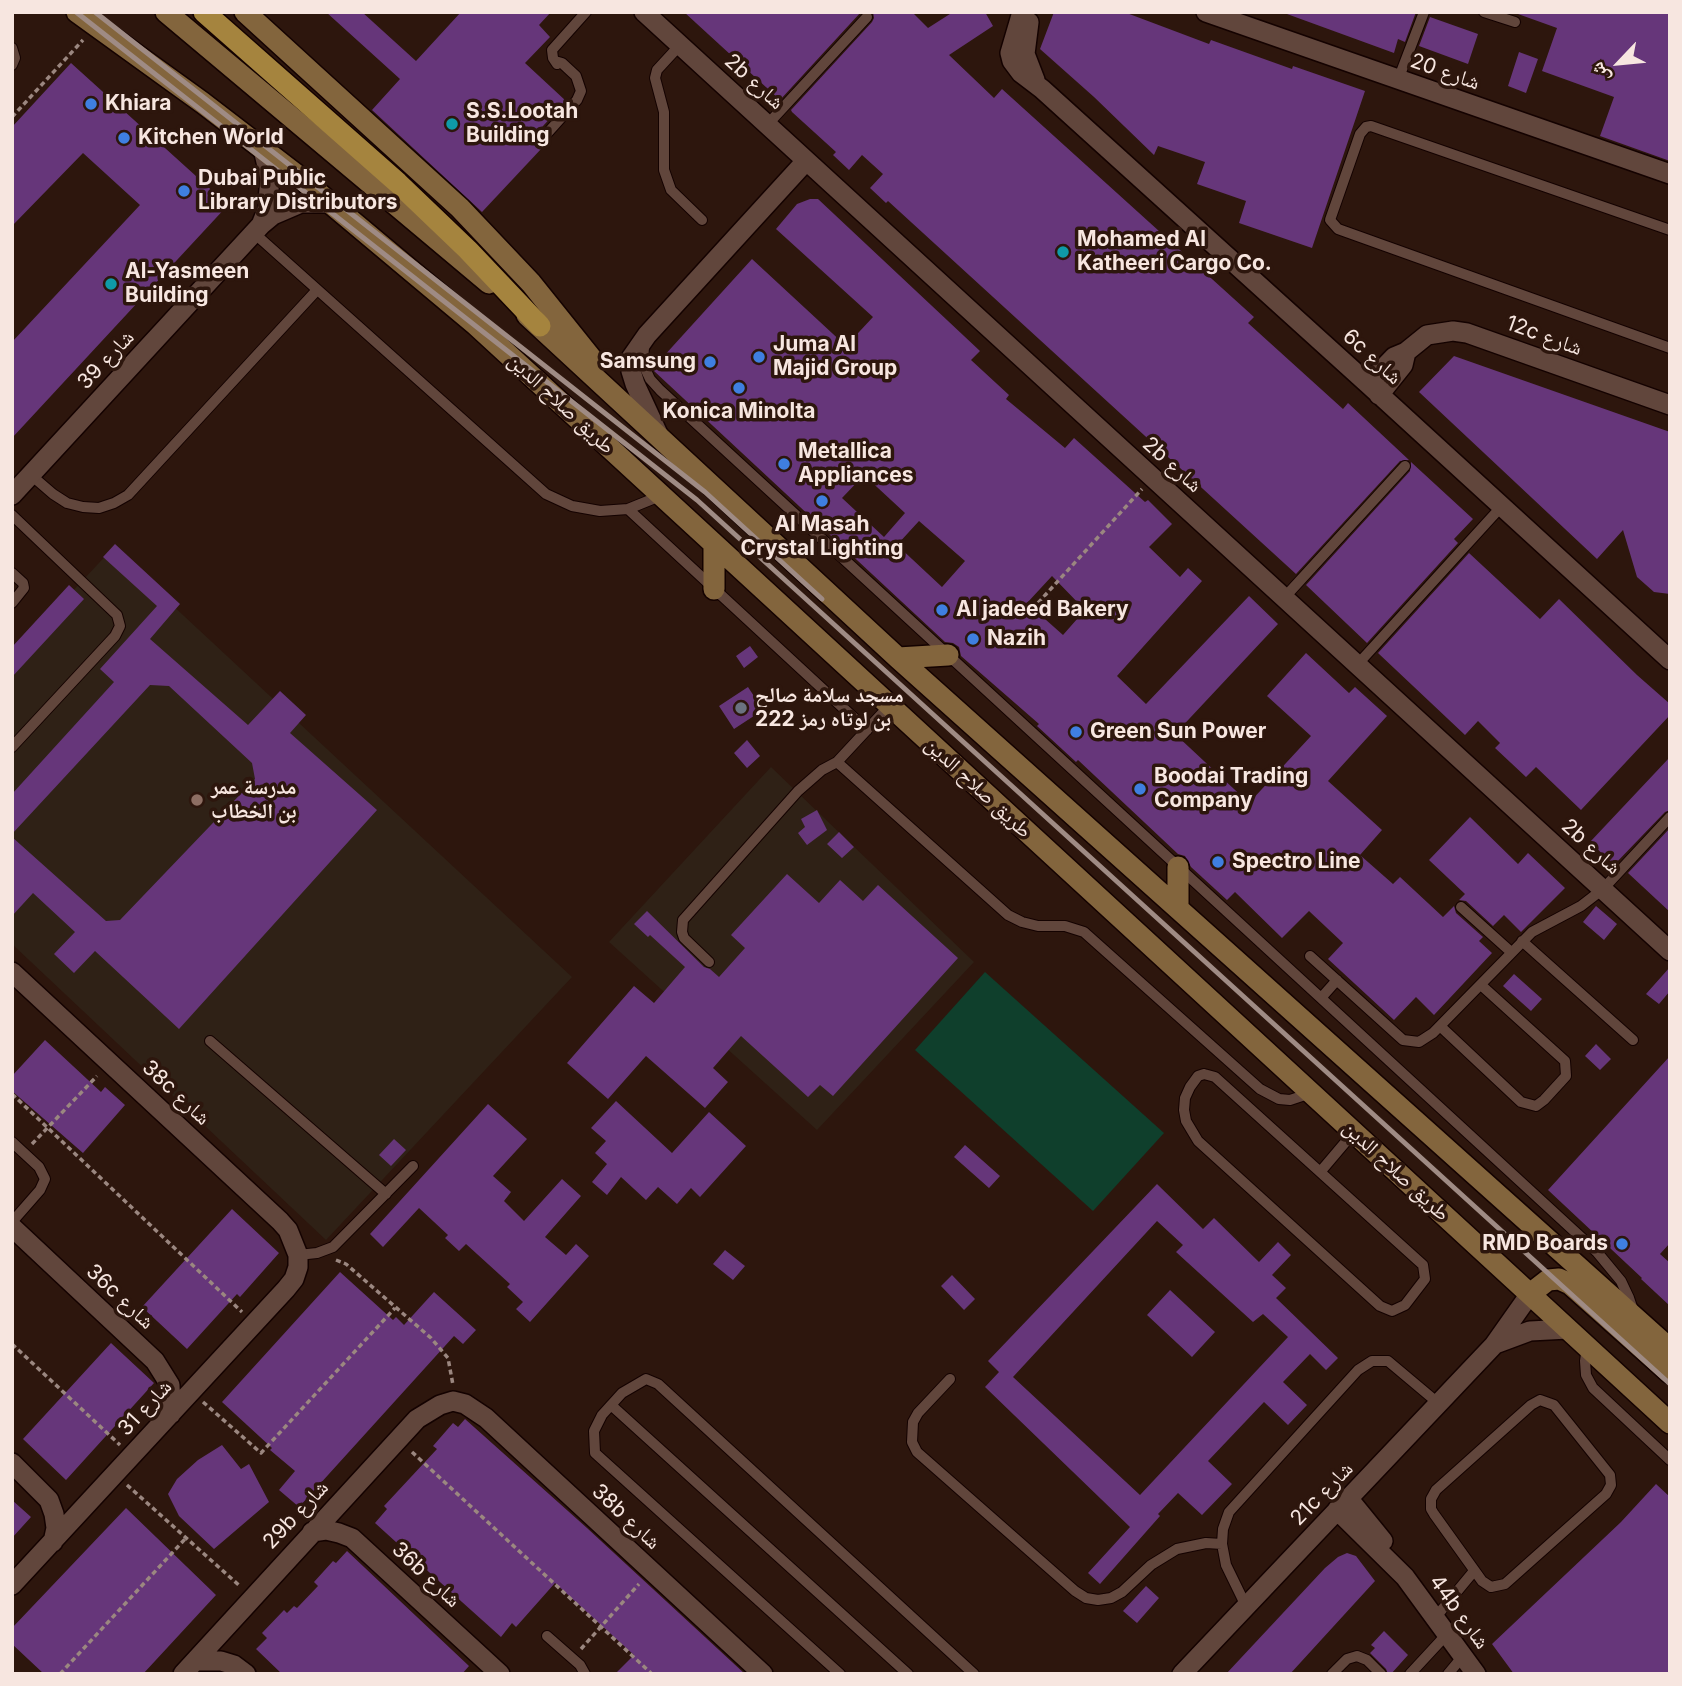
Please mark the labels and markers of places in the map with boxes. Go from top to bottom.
place label: Khiara [105,91,172,117]
marker: Khiara [83,96,99,112]
place label: S.S.Lootah Building [466,99,578,149]
marker: S.S.Lootah Building [444,116,460,132]
place label: Kitchen World [138,125,284,151]
marker: Kitchen World [116,130,132,146]
place label: Dubai Public Library Distributors [198,166,397,216]
marker: Dubai Public Library Distributors [176,183,192,199]
place label: Mohamed Al Katheeri Cargo Co. [1077,227,1272,277]
marker: Mohamed Al Katheeri Cargo Co. [1055,244,1071,260]
place label: Al-Yasmeen Building [125,259,249,309]
marker: Al-Yasmeen Building [103,276,119,292]
place label: Juma Al Majid Group [773,332,897,382]
place label: Samsung [600,349,696,375]
marker: Juma Al Majid Group [751,349,767,365]
marker: Samsung [702,354,718,370]
marker: Konica Minolta [731,380,747,396]
place label: Konica Minolta [663,399,815,425]
place label: Metallica Appliances [798,439,913,489]
marker: Metallica Appliances [776,456,792,472]
marker: Al Masah Crystal Lighting [814,493,830,509]
place label: Al Masah Crystal Lighting [740,512,904,562]
place label: Al jadeed Bakery [956,597,1129,623]
marker: Al jadeed Bakery [934,602,950,618]
place label: Nazih [987,626,1046,652]
marker: Nazih [965,631,981,647]
place label: مسجد سلامة صالح بن لوتاه رمز 222 [755,683,904,733]
marker: مسجد سلامة صالح بن لوتاه رمز 222 [733,700,749,716]
place label: Green Sun Power [1090,719,1266,745]
marker: Green Sun Power [1068,724,1084,740]
place label: Boodai Trading Company [1154,764,1308,814]
place label: مدرسة عمر بن الخطاب [211,775,296,825]
marker: Boodai Trading Company [1132,781,1148,797]
marker: مدرسة عمر بن الخطاب [189,792,205,808]
place label: Spectro Line [1232,849,1361,875]
marker: Spectro Line [1210,854,1226,870]
place label: RMD Boards [1482,1231,1608,1257]
marker: RMD Boards [1614,1236,1630,1252]

